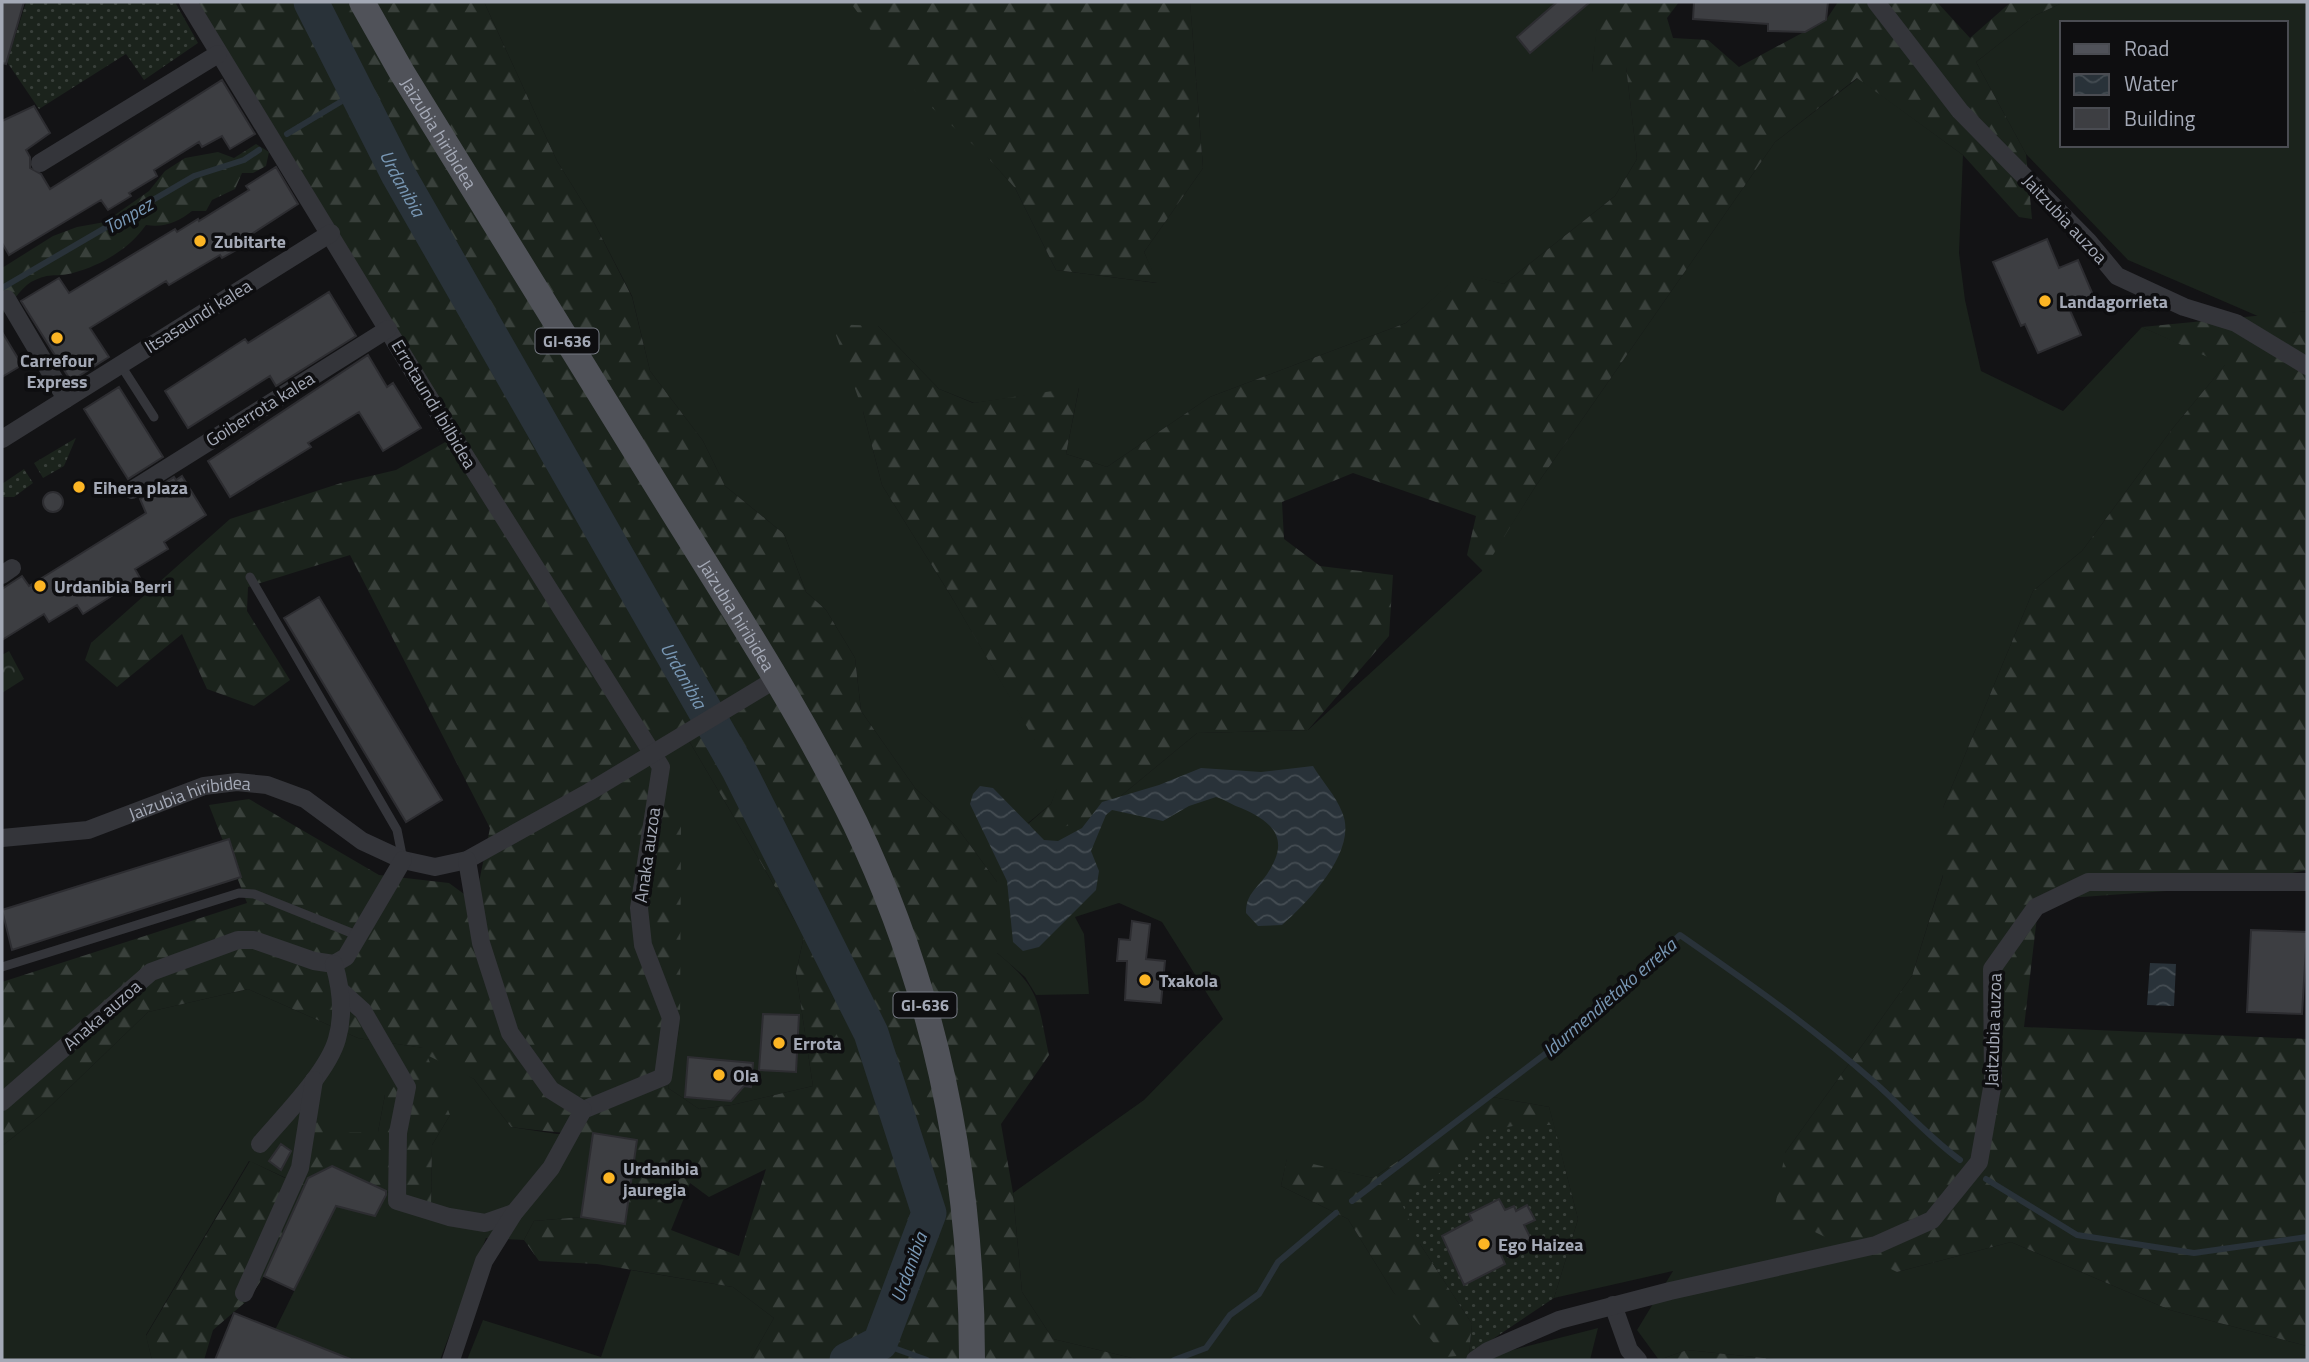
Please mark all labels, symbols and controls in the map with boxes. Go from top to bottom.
legend [2060,21,2288,147]
text: Road [2124,32,2169,64]
text: Water [2124,67,2178,99]
street label: Jaizubia hiribidea [394,72,484,194]
text: Building [2124,102,2196,134]
water label: Urdanibia [373,144,434,223]
street label: Jaitzubia auzoa [2016,168,2114,270]
water label: Tonpez [98,188,160,241]
place label: Zubitarte [214,228,286,255]
marker: Zubitarte [192,233,208,249]
street label: Itsasaundi kalea [139,272,257,360]
place label: Landagorrieta [2059,288,2168,315]
marker: Landagorrieta [2037,293,2053,309]
road number: GI-636 [536,328,598,354]
marker: Carrefour Express [49,330,65,346]
street label: Errotaundi Ibilbidea [385,334,483,474]
place label: Carrefour Express [20,347,94,395]
street label: Goiberrota kalea [200,365,320,453]
place label: Eihera plaza [93,474,188,501]
marker: Eihera plaza [71,479,87,495]
street label: Jaizubia hiribidea [692,554,782,676]
place label: Urdanibia Berri [54,573,172,600]
marker: Urdanibia Berri [32,578,48,594]
water label: Urdanibia [654,636,716,715]
street label: Jaizubia hiribidea [124,768,252,827]
street label: Anaka auzoa [627,805,667,905]
water label: Idurmendietako erreka [1536,930,1683,1063]
place label: Txakola [1159,967,1218,994]
marker: Txakola [1137,972,1153,988]
street label: Anaka auzoa [57,973,147,1057]
street label: Jaitzubia auzoa [1978,973,2008,1087]
road number: GI-636 [894,993,956,1018]
place label: Errota [793,1030,842,1057]
marker: Errota [771,1035,787,1051]
place label: Ola [733,1062,759,1089]
marker: Ola [711,1067,727,1083]
place label: Urdanibia jauregia [622,1155,699,1203]
marker: Urdanibia jauregia [601,1170,617,1186]
water label: Urdanibia [882,1227,934,1306]
place label: Ego Haizea [1498,1231,1583,1258]
marker: Ego Haizea [1476,1236,1492,1252]

